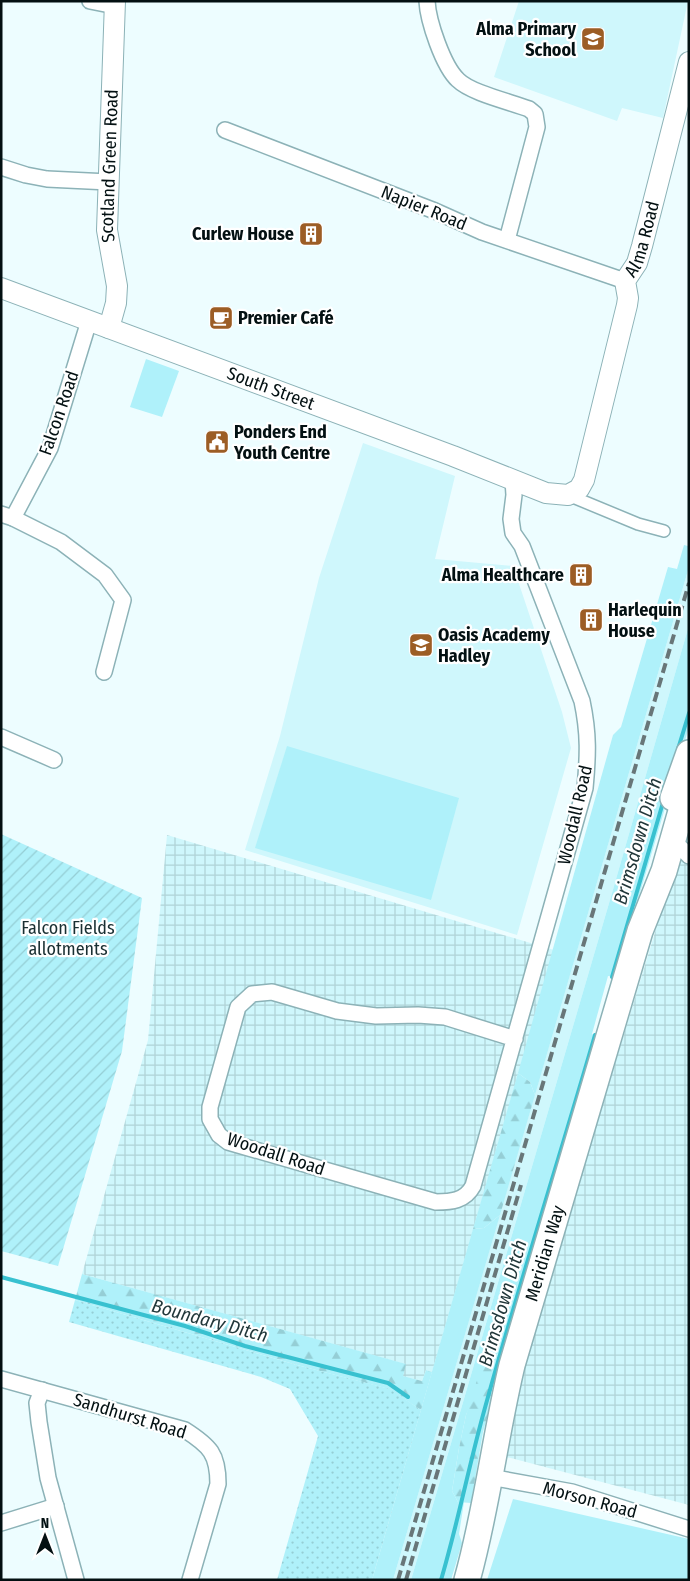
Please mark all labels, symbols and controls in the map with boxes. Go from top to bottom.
place label: Alma Primary School [475,18,576,61]
school or university icon: Alma Primary School [580,26,606,52]
street label: Scotland Green Road [96,89,123,244]
street label: Napier Road [378,181,470,235]
street label: Alma Road [620,199,664,281]
building icon: Curlew House [298,221,324,247]
place label: Curlew House [192,223,294,245]
cafe icon: Premier Café [208,305,234,331]
place label: Premier Café [238,307,334,329]
street label: South Street [224,362,318,415]
street label: Falcon Road [34,368,84,458]
place label: Ponders End Youth Centre [233,421,330,464]
public building icon: Ponders End Youth Centre [204,429,230,455]
building icon: Alma Healthcare [568,562,594,588]
place label: Alma Healthcare [441,564,564,586]
place label: Harlequin House [608,599,682,642]
building icon: Harlequin House [578,607,604,633]
place label: Oasis Academy Hadley [438,624,550,667]
school or university icon: Oasis Academy Hadley [408,632,434,658]
street label: Woodall Road [553,763,597,867]
water label: Brimsdown Ditch [608,775,667,907]
park label: Falcon Fields allotments [21,917,115,960]
street label: Woodall Road [224,1128,328,1180]
street label: Meridian Way [520,1203,569,1304]
water label: Brimsdown Ditch [473,1237,532,1369]
water label: Boundary Ditch [149,1294,270,1347]
street label: Sandhurst Road [71,1388,189,1444]
street label: Morson Road [541,1477,639,1523]
north arrow [20,1511,70,1561]
text: N [41,1515,49,1532]

